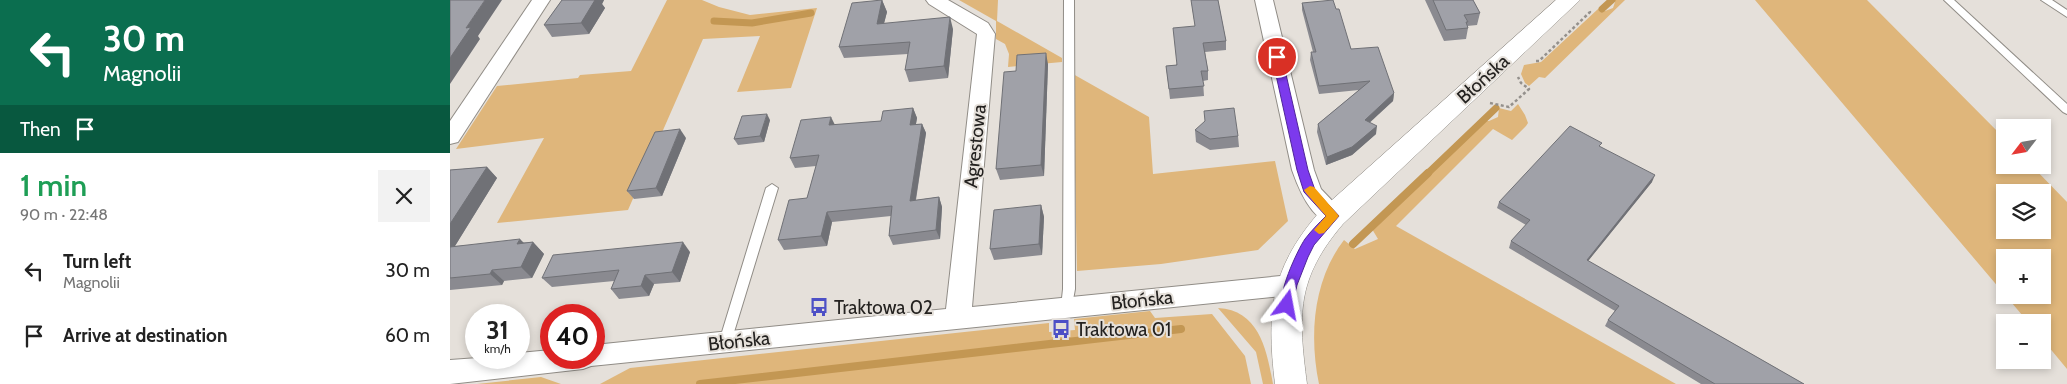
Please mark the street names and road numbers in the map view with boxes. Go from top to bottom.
street label: Błońska [1452,50,1514,108]
street label: Agrestowa [959,103,991,189]
street label: Błońska [1110,285,1174,315]
street label: Błońska [707,326,771,356]

